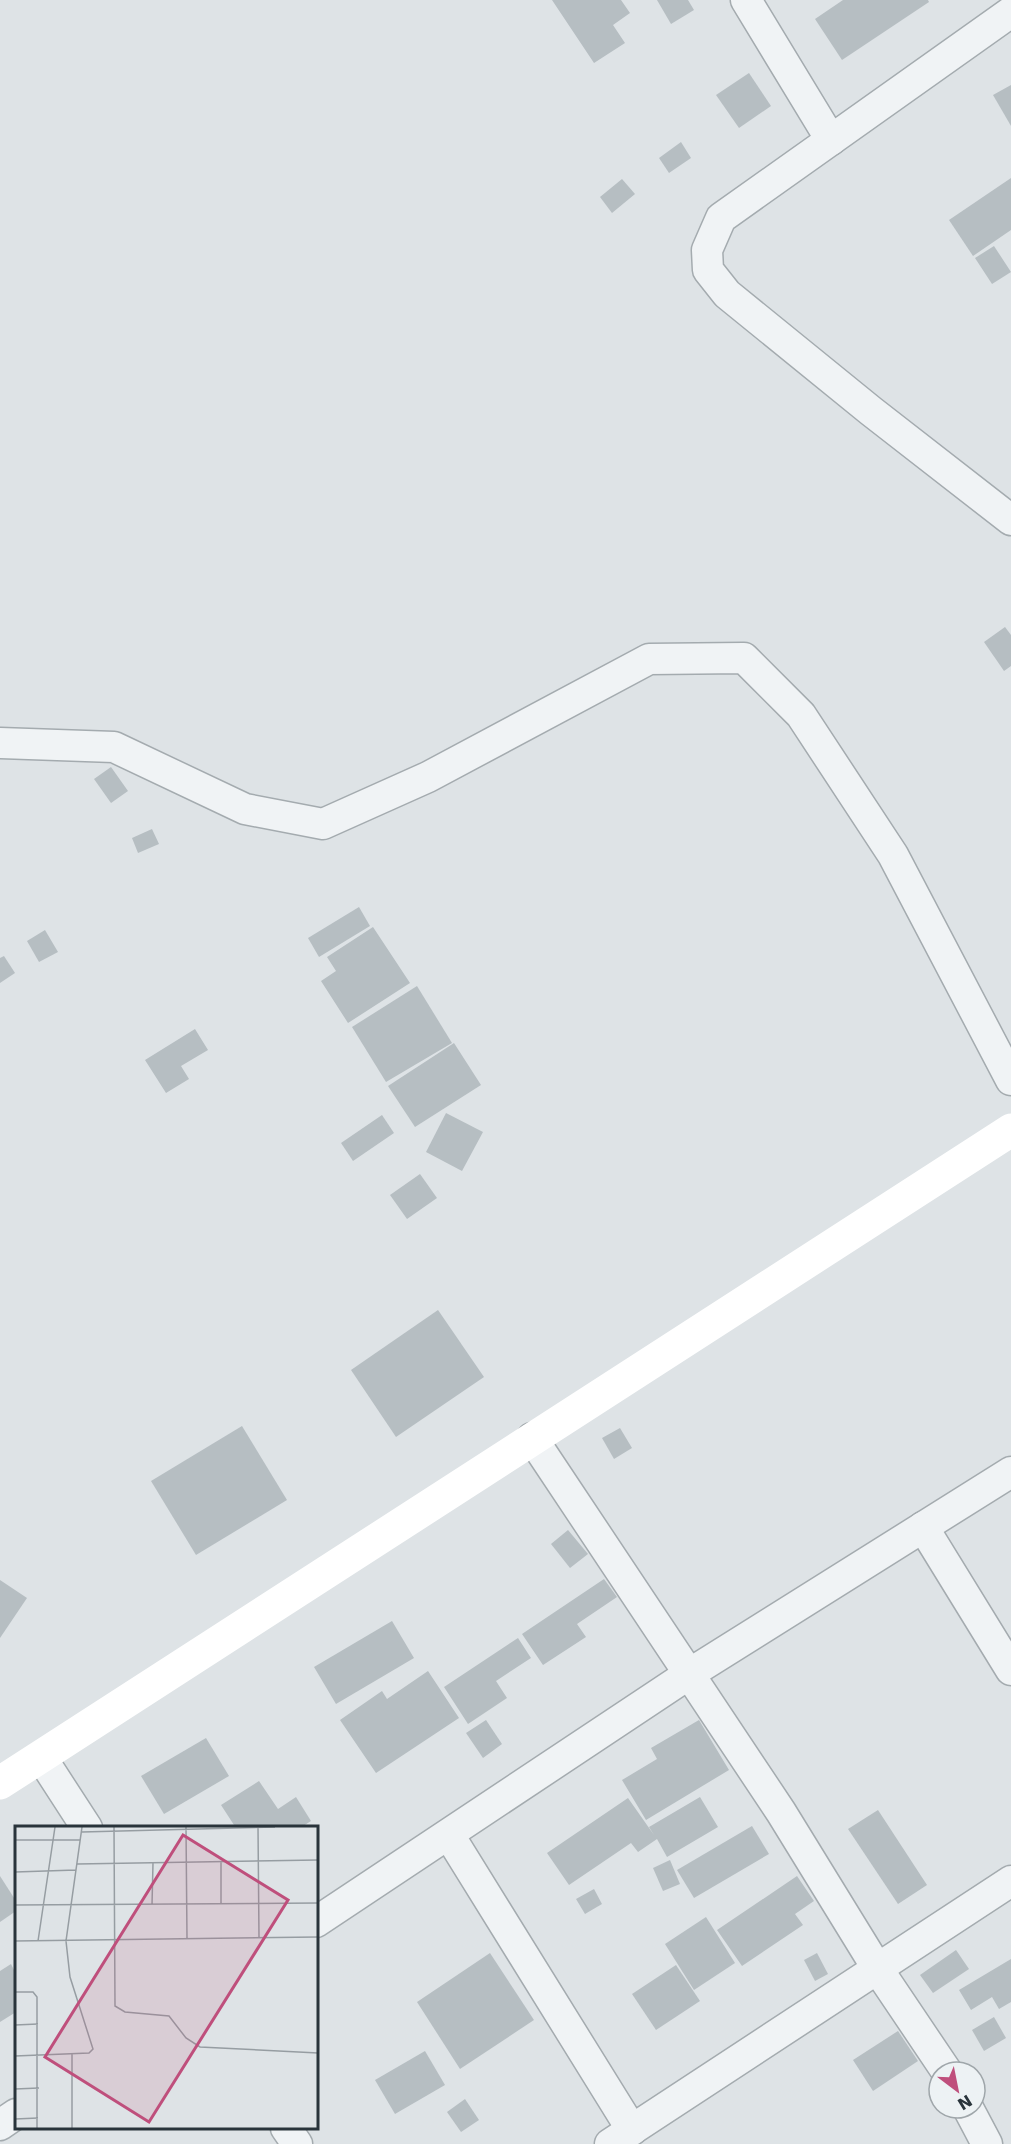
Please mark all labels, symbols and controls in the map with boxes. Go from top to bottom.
inset map [15,1826,318,2129]
north arrow [927,2060,987,2120]
text: N [954,2091,975,2114]

